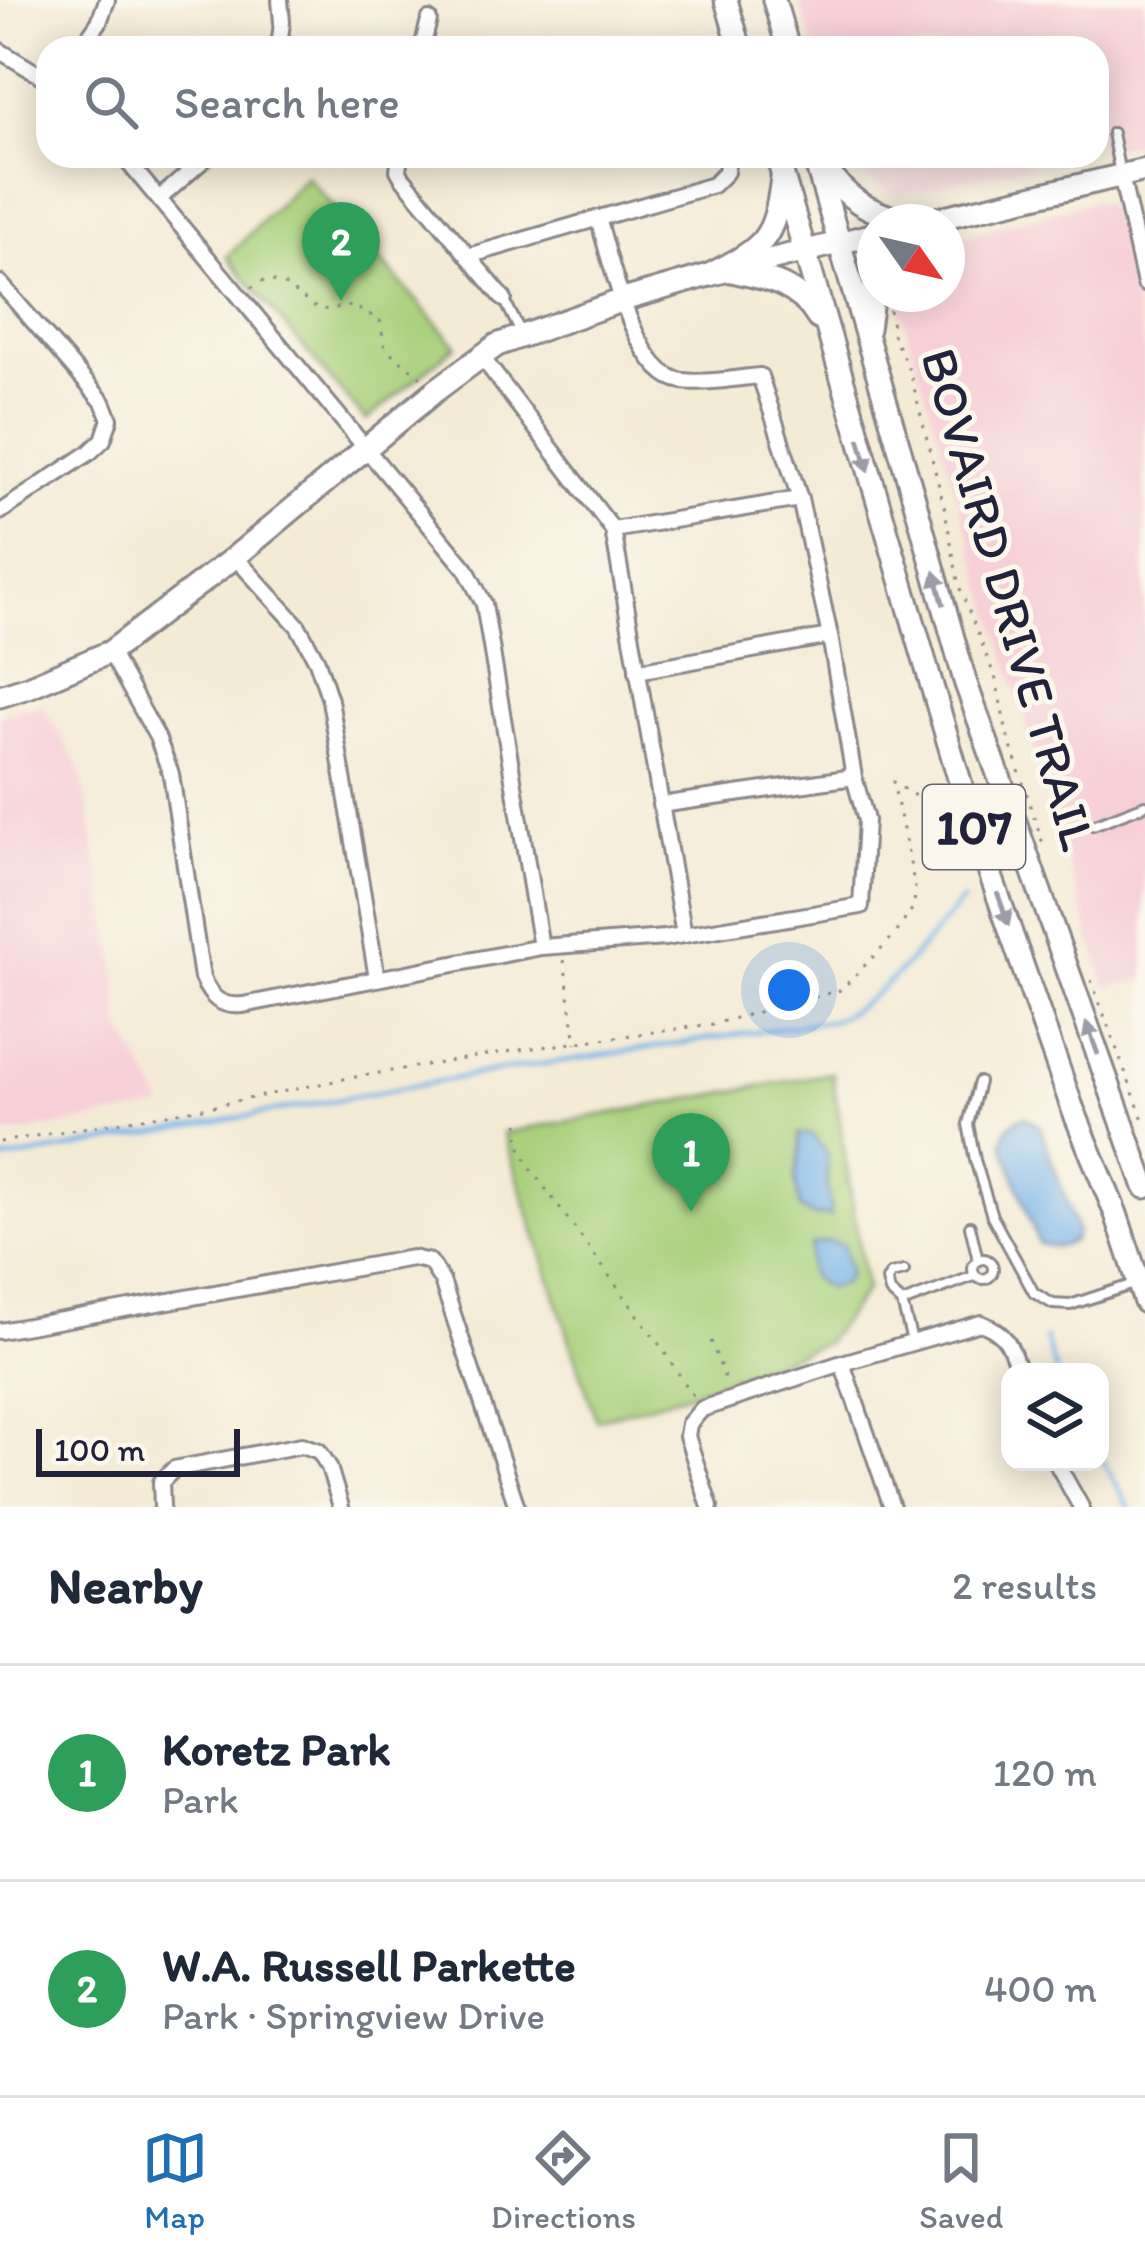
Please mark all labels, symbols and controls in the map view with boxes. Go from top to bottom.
search box [36,36,1109,168]
icon: search [78,69,144,135]
text: Search here [174,75,400,129]
pin: 2 [302,202,380,301]
north arrow [857,204,965,312]
street label: BOVAIRD DRIVE TRAIL [908,341,1110,857]
one-way arrow [856,437,875,474]
one-way arrow [929,569,948,606]
road number: 107 [923,785,1025,869]
one-way arrow [995,891,1013,927]
your location [759,960,819,1020]
one-way arrow [1082,1019,1100,1055]
pin: 1 [652,1113,730,1212]
map controls [1001,1363,1109,1471]
button: layers [1001,1363,1109,1471]
scale bar [36,1423,240,1476]
text: 100 m [54,1430,145,1469]
text: Nearby [48,1555,203,1616]
text: 2 results [952,1562,1097,1609]
text: Koretz Park [162,1722,390,1776]
text: 1 [78,1749,96,1796]
text: 120 m [993,1749,1097,1796]
text: Park [162,1776,239,1823]
text: W.A. Russell Parkette [162,1938,576,1992]
text: 2 [77,1965,97,2012]
text: 400 m [984,1965,1097,2012]
text: Park · Springview Drive [162,1992,545,2039]
tab: Map [142,2125,208,2236]
tab: Directions [491,2125,636,2236]
tab: Saved [919,2125,1003,2236]

